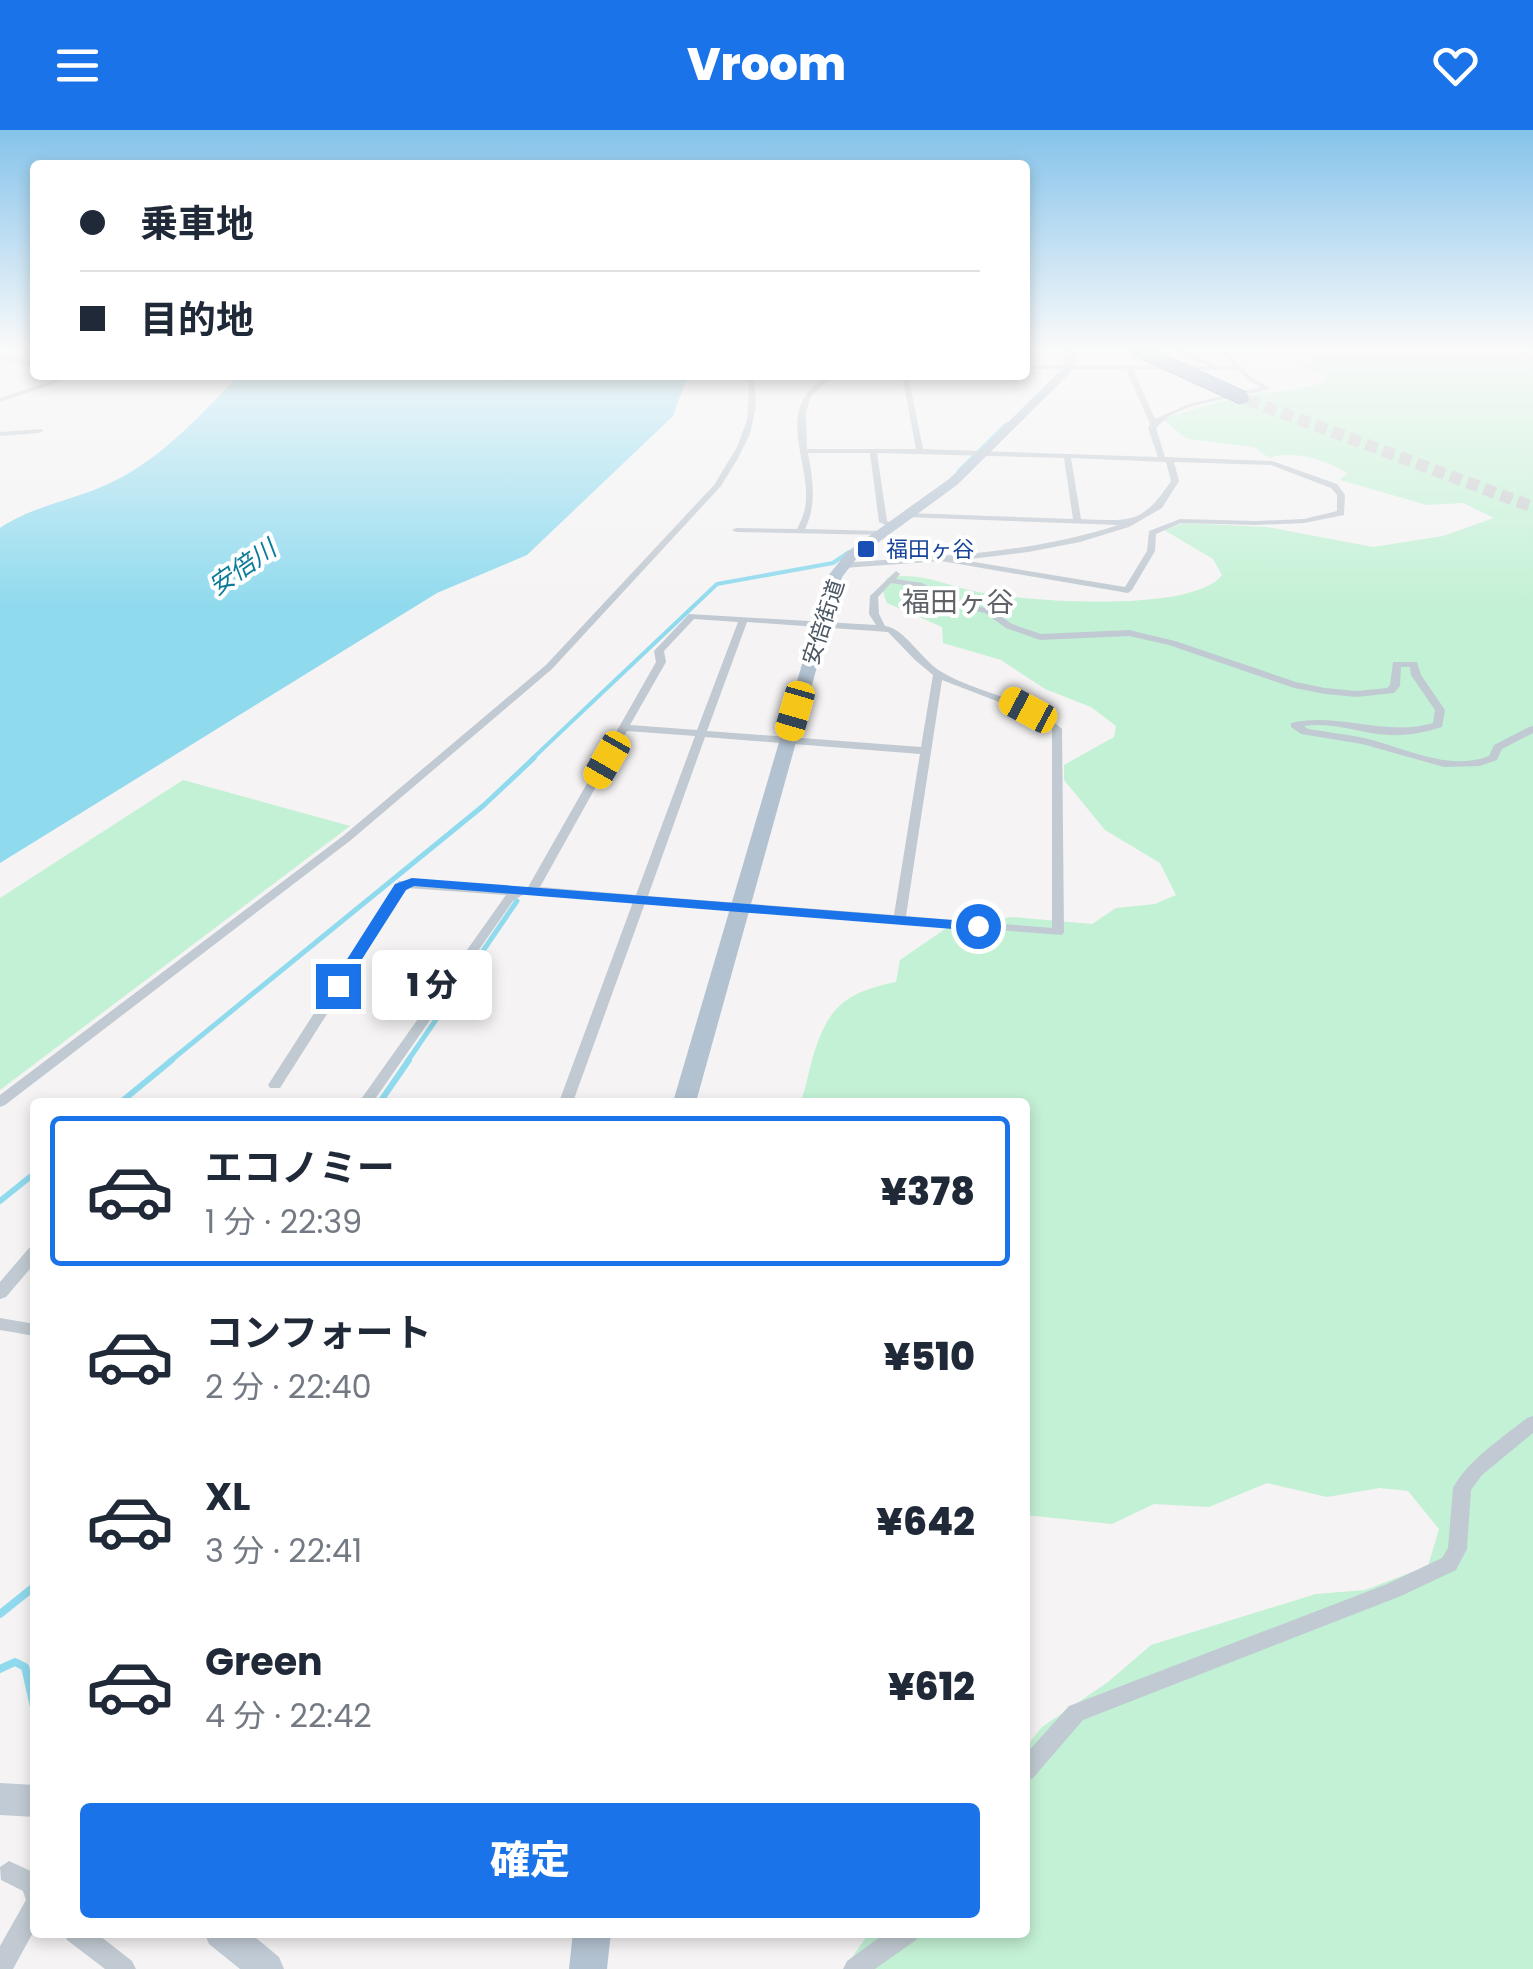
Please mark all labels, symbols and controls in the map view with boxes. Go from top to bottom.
text: Vroom [687,33,846,96]
icon: menu [50,38,105,93]
icon: heart [1428,38,1483,93]
text: 乗車地 [140,197,254,250]
text: 目的地 [140,293,254,346]
water label: 安倍川 [202,530,285,603]
place label: 福田ヶ谷 [886,534,974,565]
marker: 福田ヶ谷 [855,538,877,560]
street label: 安倍街道 [795,576,852,669]
district label: 福田ヶ谷 [902,583,1014,622]
car [772,678,818,744]
car [994,683,1062,737]
car [579,727,635,793]
route start [956,904,1001,949]
callout: 1 分 [373,951,493,1021]
text: 1 分 [407,962,457,1007]
route end [316,964,361,1009]
text: エコノミー [205,1141,395,1194]
icon: car [85,1146,175,1236]
text: ¥378 [880,1165,975,1218]
text: 1 分 · 22:39 [205,1199,362,1244]
text: コンフォート [205,1306,432,1359]
icon: car [85,1311,175,1401]
text: ¥510 [884,1330,975,1383]
text: 2 分 · 22:40 [205,1364,372,1409]
text: XL [205,1470,250,1523]
icon: car [85,1476,175,1566]
text: ¥642 [876,1495,975,1548]
text: 3 分 · 22:41 [205,1528,362,1573]
text: Green [205,1635,323,1688]
icon: car [85,1641,175,1731]
text: ¥612 [888,1660,975,1713]
text: 4 分 · 22:42 [205,1693,372,1738]
button: 確定 [80,1803,980,1918]

